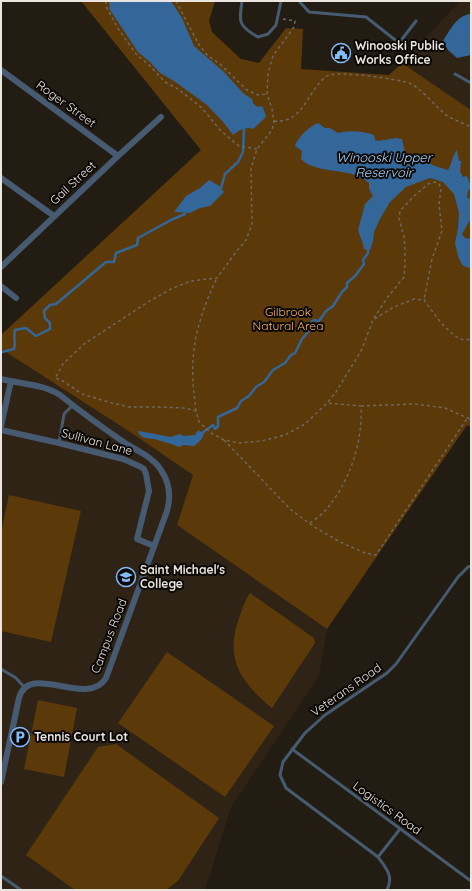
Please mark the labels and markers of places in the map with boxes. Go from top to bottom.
place label: Winooski Public Works Office [355,38,444,67]
public building icon: Winooski Public Works Office [330,42,352,64]
place label: Saint Michael's College [140,562,225,591]
school or university icon: Saint Michael's College [115,566,137,588]
parking icon: Tennis Court Lot [9,726,31,748]
place label: Tennis Court Lot [34,729,128,744]

